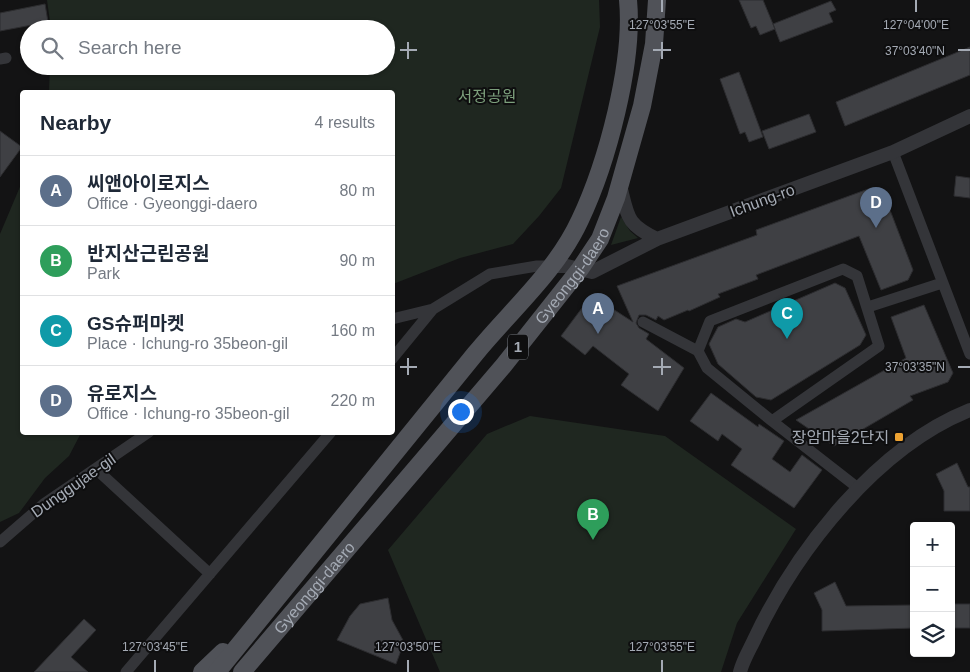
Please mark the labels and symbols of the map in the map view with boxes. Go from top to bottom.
text: 127°03'55"E [629,18,695,32]
text: 127°04'00"E [883,18,949,32]
text: 37°03'40"N [885,44,945,58]
park label: 서정공원 [458,88,516,105]
street label: Ichung-ro [728,181,797,220]
pin: D [860,187,892,228]
street label: Gyeonggi-daero [532,225,613,327]
pin: A [582,293,614,334]
pin: C [771,298,803,339]
road number: 1 [508,334,528,360]
text: 37°03'35"N [885,360,945,374]
your location [448,399,474,425]
place label: 장암마을2단지 [792,429,889,446]
marker: 장암마을2단지 [893,431,905,443]
street label: Dunggujae-gil [28,450,119,521]
pin: B [577,499,609,540]
street label: Gyeonggi-daero [271,539,358,637]
text: 127°03'45"E [122,640,188,654]
text: 127°03'50"E [375,640,441,654]
text: 127°03'55"E [629,640,695,654]

